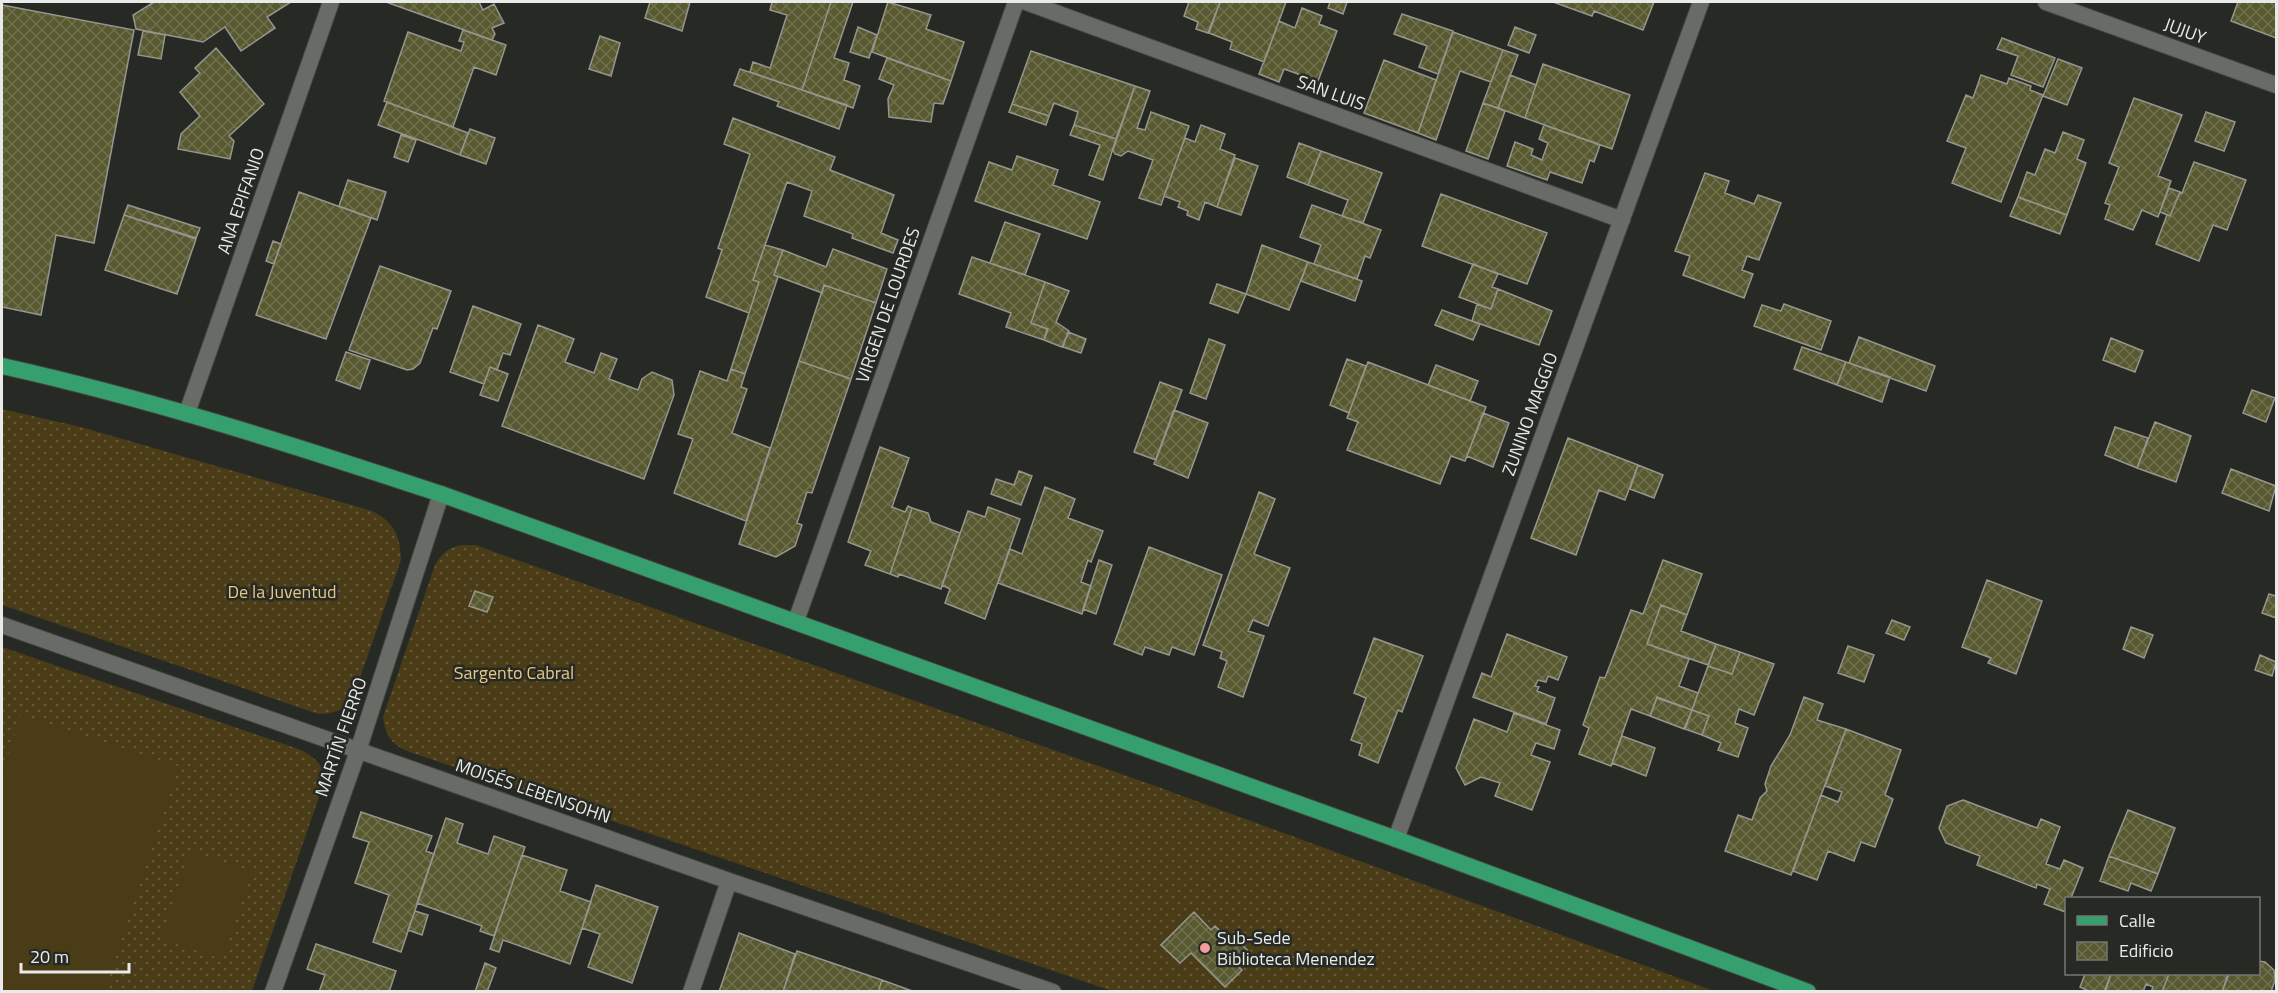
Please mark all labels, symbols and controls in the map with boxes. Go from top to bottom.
street label: JUJUY [2160,10,2210,51]
street label: SAN LUIS [1293,68,1369,117]
street label: ANA EPIFANIO [210,144,271,258]
street label: VIRGEN DE LOURDES [848,223,927,386]
street label: ZUNINO MAGGIO [1495,348,1564,480]
park label: De la Juventud [227,578,337,605]
park label: Sargento Cabral [454,659,574,686]
street label: MARTÍN FIERRO [307,673,374,800]
street label: MOISÉS LEBENSOHN [452,751,614,830]
legend [2065,897,2260,975]
text: Calle [2119,907,2155,934]
place label: Sub-Sede Biblioteca Menendez [1217,924,1375,972]
scale bar [21,936,129,974]
text: Edificio [2119,937,2173,964]
marker: Sub-Sede Biblioteca Menendez [1198,941,1212,955]
text: 20 m [30,943,69,970]

